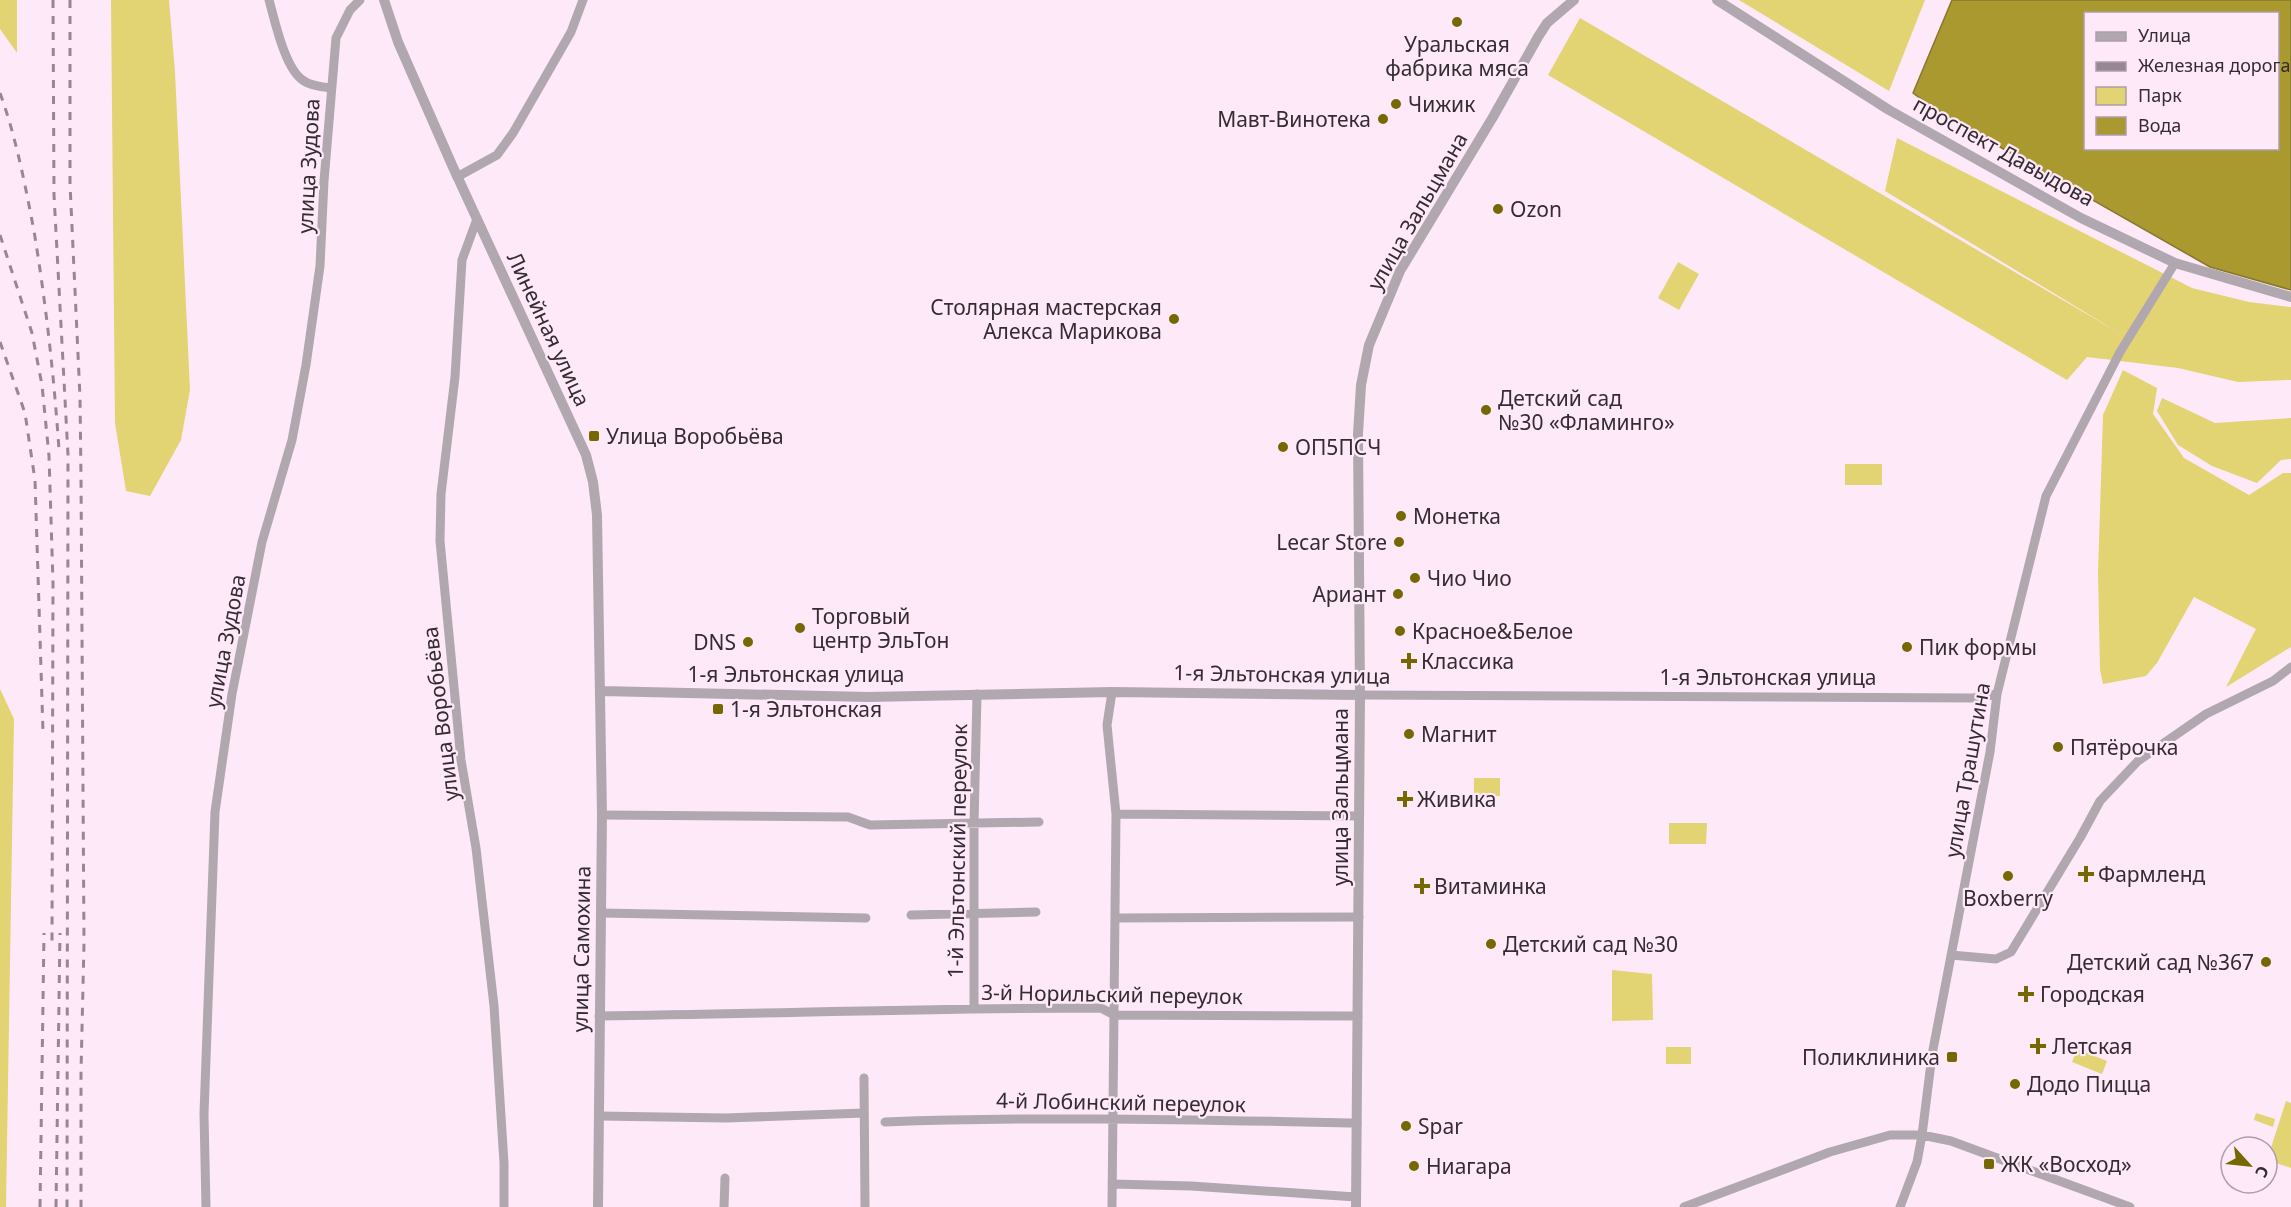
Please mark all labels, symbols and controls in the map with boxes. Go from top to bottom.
legend [2084,12,2279,150]
marker: Уральская фабрика мяса [1450,15,1464,29]
text: Улица [2138,23,2191,47]
place label: Уральская фабрика мяса [1385,30,1529,82]
text: Железная дорога [2138,53,2290,77]
text: Парк [2138,83,2182,107]
place label: Чижик [1408,90,1475,118]
street label: проспект Давыдова [1909,90,2099,212]
marker: Чижик [1389,97,1403,111]
street label: улица Зудова [290,98,326,234]
place label: Мавт-Винотека [1217,105,1371,133]
marker: Мавт-Винотека [1376,112,1390,126]
text: Вода [2138,113,2181,137]
street label: улица Зальцмана [1360,127,1474,295]
place label: Ozon [1510,195,1562,223]
marker: Ozon [1491,202,1505,216]
street label: Линейная улица [501,247,597,411]
place label: Столярная мастерская Алекса Марикова [930,293,1162,345]
marker: Столярная мастерская Алекса Марикова [1167,312,1181,326]
place label: Детский сад №30 «Фламинго» [1498,384,1675,436]
marker: Детский сад №30 «Фламинго» [1479,403,1493,417]
place label: Улица Воробьёва [606,422,784,450]
marker: Улица Воробьёва [587,429,601,443]
place label: ОП5ПСЧ [1295,433,1381,461]
marker: ОП5ПСЧ [1276,440,1290,454]
place label: Монетка [1413,502,1501,530]
marker: Монетка [1394,509,1408,523]
place label: Lecar Store [1276,528,1387,556]
marker: Lecar Store [1392,535,1406,549]
place label: Чио Чио [1427,564,1512,592]
marker: Чио Чио [1408,571,1422,585]
street label: улица Зудова [198,572,252,710]
place label: Ариант [1312,580,1386,608]
marker: Ариант [1391,587,1405,601]
place label: Торговый центр ЭльТон [812,602,949,654]
place label: Красное&Белое [1412,617,1573,645]
marker: Торговый центр ЭльТон [793,621,807,635]
marker: Красное&Белое [1393,624,1407,638]
street label: улица Воробьёва [415,625,465,803]
place label: DNS [693,628,736,656]
place label: Пик формы [1919,633,2037,661]
marker: DNS [741,635,755,649]
marker: Пик формы [1900,640,1914,654]
place label: Классика [1421,647,1514,675]
marker: Классика [1402,654,1416,668]
street label: 1-я Эльтонская улица [1173,658,1391,690]
street label: 1-я Эльтонская улица [687,660,905,688]
street label: 1-я Эльтонская улица [1659,663,1877,691]
street label: улица Трашутина [1938,680,1996,860]
place label: 1-я Эльтонская [730,695,882,723]
marker: 1-я Эльтонская [711,702,725,716]
street label: улица Зальцмана [1326,708,1354,886]
place label: Магнит [1421,720,1497,748]
street label: 1-й Эльтонский переулок [941,723,973,979]
marker: Магнит [1402,727,1416,741]
place label: Пятёрочка [2070,733,2178,761]
marker: Пятёрочка [2051,740,2065,754]
place label: Живика [1417,785,1496,813]
marker: Живика [1398,792,1412,806]
place label: Фармленд [2098,860,2206,888]
street label: улица Самохина [566,865,596,1033]
marker: Фармленд [2079,867,2093,881]
marker: Boxberry [2001,869,2015,883]
place label: Витаминка [1434,872,1547,900]
marker: Витаминка [1415,879,1429,893]
place label: Boxberry [1963,884,2053,912]
place label: Детский сад №30 [1503,930,1678,958]
marker: Детский сад №30 [1484,937,1498,951]
place label: Детский сад №367 [2067,948,2254,976]
marker: Детский сад №367 [2259,955,2273,969]
street label: 3-й Норильский переулок [981,978,1243,1010]
place label: Городская [2040,980,2145,1008]
marker: Городская [2017,985,2035,1003]
place label: Летская [2052,1032,2132,1060]
marker: Летская [2029,1037,2047,1055]
place label: Поликлиника [1802,1043,1940,1071]
marker: Поликлиника [1945,1050,1959,1064]
place label: Додо Пицца [2027,1070,2151,1098]
marker: Додо Пицца [2008,1077,2022,1091]
street label: 4-й Лобинский переулок [996,1086,1246,1118]
place label: Spar [1418,1112,1463,1140]
marker: Spar [1399,1119,1413,1133]
north arrow [2219,1135,2279,1195]
place label: ЖК «Восход» [2001,1150,2132,1178]
place label: Ниагара [1426,1152,1512,1180]
marker: ЖК «Восход» [1982,1157,1996,1171]
marker: Ниагара [1407,1159,1421,1173]
text: С [2250,1162,2275,1181]

